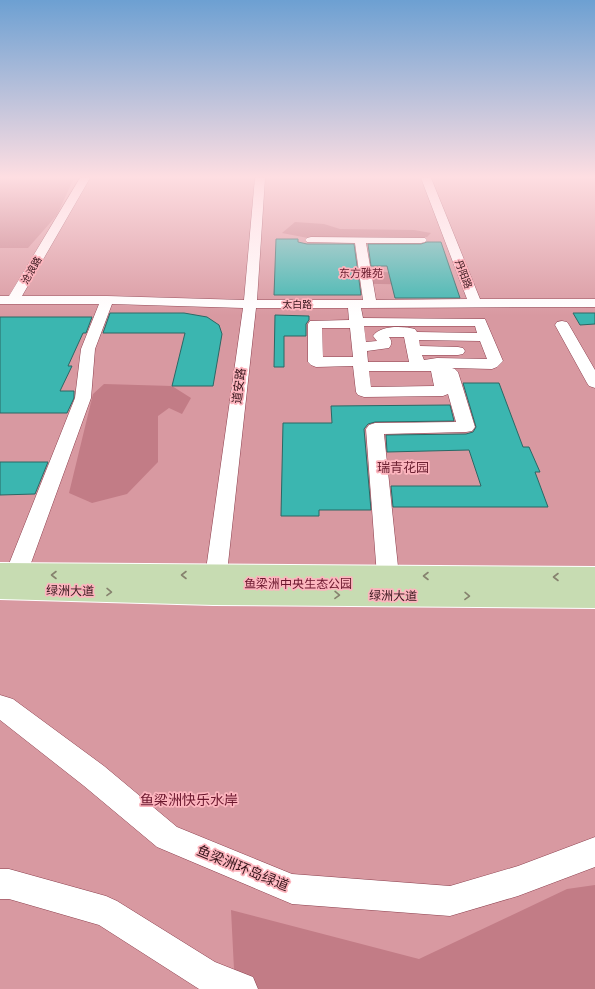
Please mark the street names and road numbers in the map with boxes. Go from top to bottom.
street label: 沧浪路 [18,254,44,286]
street label: 丹阳路 [453,258,475,290]
street label: 太白路 [282,298,312,310]
street label: 道安路 [229,367,248,405]
street label: 绿洲大道 [46,583,94,598]
street label: 绿洲大道 [369,588,417,603]
street label: 鱼梁洲环岛绿道 [195,841,292,894]

